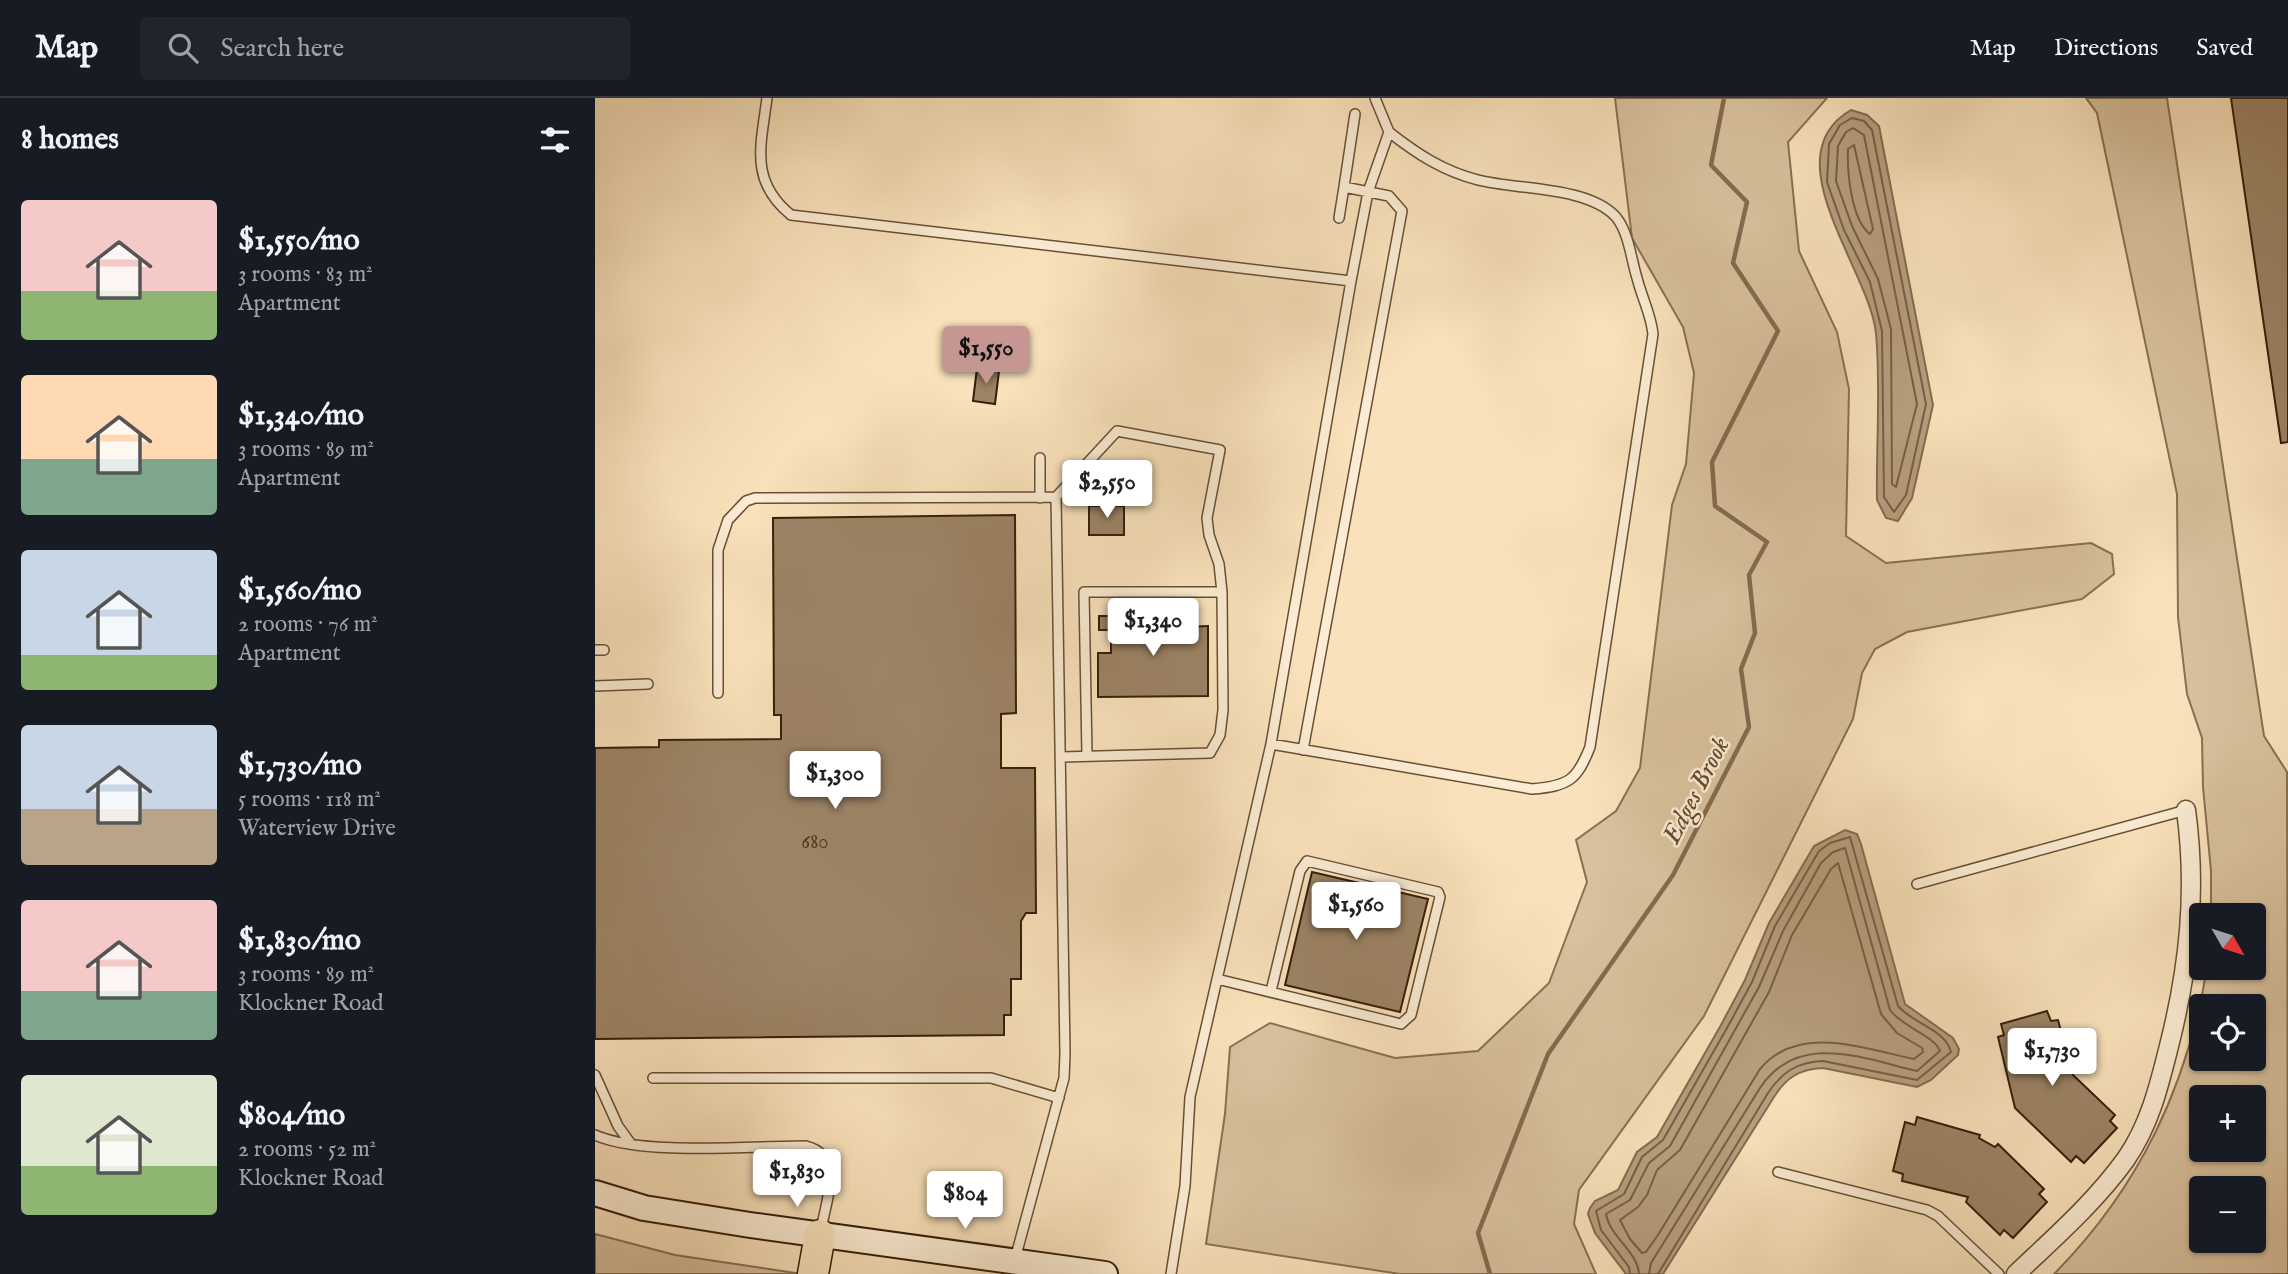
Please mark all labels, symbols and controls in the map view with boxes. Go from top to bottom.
search box [140,17,630,80]
text: Map [35,27,98,69]
icon: search [164,29,202,67]
text: Search here [220,32,344,65]
text: Map [1970,33,2016,64]
text: Directions [2054,33,2158,64]
text: Saved [2196,33,2253,64]
text: 8 homes [21,121,119,159]
icon: filters [536,121,574,159]
text: $1,550/mo [238,222,360,260]
icon: home [77,228,161,312]
text: 3 rooms · 83 m² [238,260,373,289]
text: Apartment [238,289,341,318]
pin: $1,550 [929,327,1043,386]
text: $1,550 [958,334,1014,363]
text: $1,340/mo [238,397,364,435]
icon: home [77,403,161,487]
text: 3 rooms · 89 m² [238,435,374,464]
pin: $2,550 [1050,460,1164,520]
text: Apartment [238,464,341,493]
text: $2,550 [1078,468,1136,497]
text: $1,560/mo [238,572,361,610]
icon: home [77,578,161,662]
pin: $1,340 [1096,598,1210,658]
text: $1,340 [1124,606,1182,635]
text: 2 rooms · 76 m² [238,610,378,639]
text: Apartment [238,639,341,668]
water label: Edges Brook [1655,731,1738,851]
text: $1,730/mo [238,747,362,785]
pin: $1,300 [778,752,892,811]
icon: home [77,753,161,837]
text: $1,300 [806,759,864,788]
text: 5 rooms · 118 m² [238,785,381,814]
text: Waterview Drive [238,814,396,843]
house number: 680 [801,829,829,856]
pin: $1,560 [1299,882,1413,942]
text: $1,560 [1328,890,1384,919]
north arrow [2189,903,2266,980]
map controls [2189,903,2266,1253]
text: $1,830/mo [238,922,361,960]
icon: home [77,928,161,1012]
text: 3 rooms · 89 m² [238,960,374,989]
text: Klockner Road [238,989,384,1018]
button: locate [2189,994,2266,1071]
pin: $1,730 [1995,1028,2109,1088]
text: $1,730 [2024,1036,2080,1065]
button: + [2189,1085,2266,1162]
text: $804/mo [238,1097,345,1135]
icon: home [77,1103,161,1187]
text: 2 rooms · 52 m² [238,1135,376,1164]
pin: $1,830 [740,1150,854,1209]
text: $1,830 [769,1157,825,1186]
text: Klockner Road [238,1164,384,1193]
pin: $804 [924,1172,1006,1231]
button: − [2189,1176,2266,1253]
text: $804 [943,1179,987,1208]

